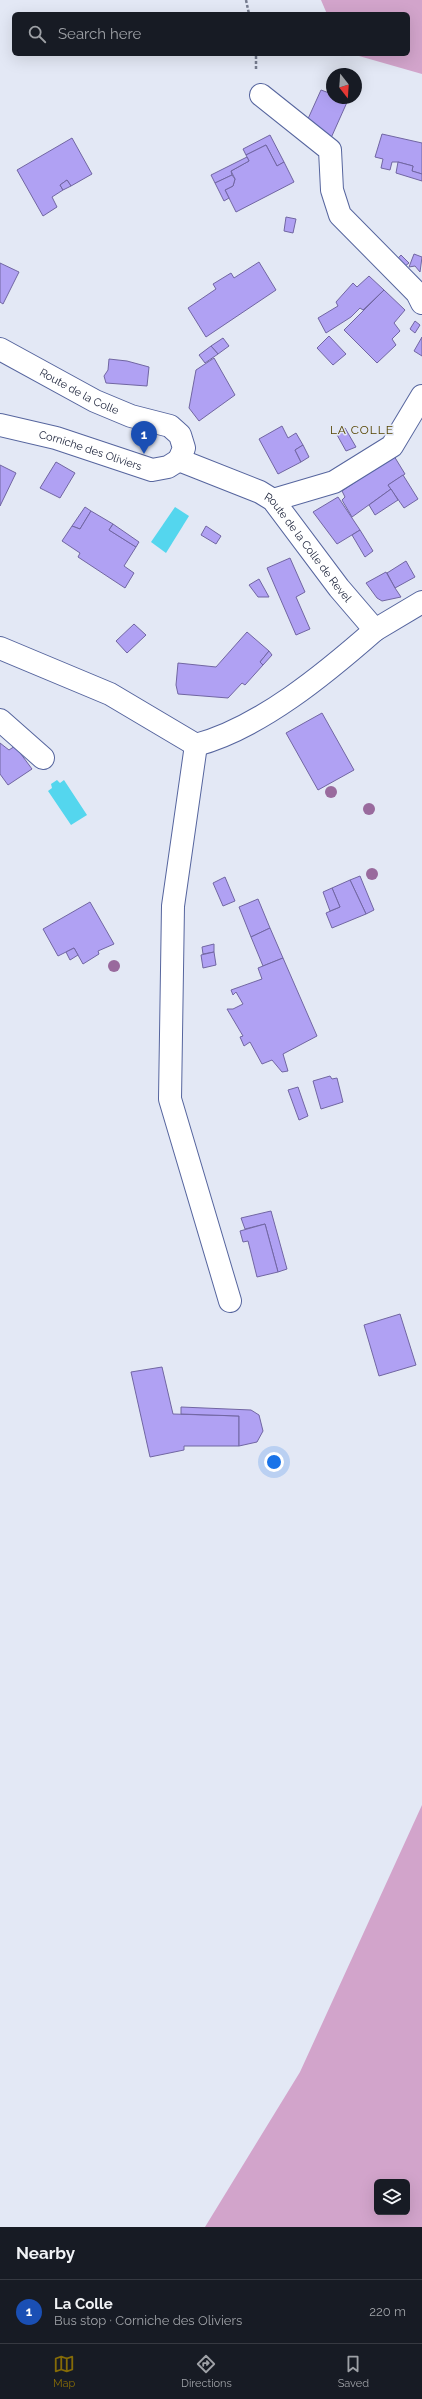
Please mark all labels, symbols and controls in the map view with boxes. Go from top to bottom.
search box [12,12,410,56]
icon: search [26,23,48,45]
text: Search here [58,25,141,43]
north arrow [326,68,362,104]
street label: Route de la Colle [37,366,121,417]
pin: 1 [131,421,157,454]
district label: LA COLLE [330,423,394,437]
street label: Corniche des Oliviers [38,428,144,473]
street label: Route de la Colle de Revel [262,490,354,605]
your location [264,1452,284,1472]
map controls [374,2179,410,2215]
button: layers [374,2179,410,2215]
text: Nearby [16,2243,75,2263]
text: La Colle [54,2295,113,2313]
text: 1 [26,2304,32,2319]
text: 220 m [369,2304,406,2319]
text: Bus stop · Corniche des Oliviers [54,2313,242,2328]
tab: Map [53,2353,75,2390]
tab: Directions [181,2353,232,2390]
tab: Saved [338,2353,369,2390]

